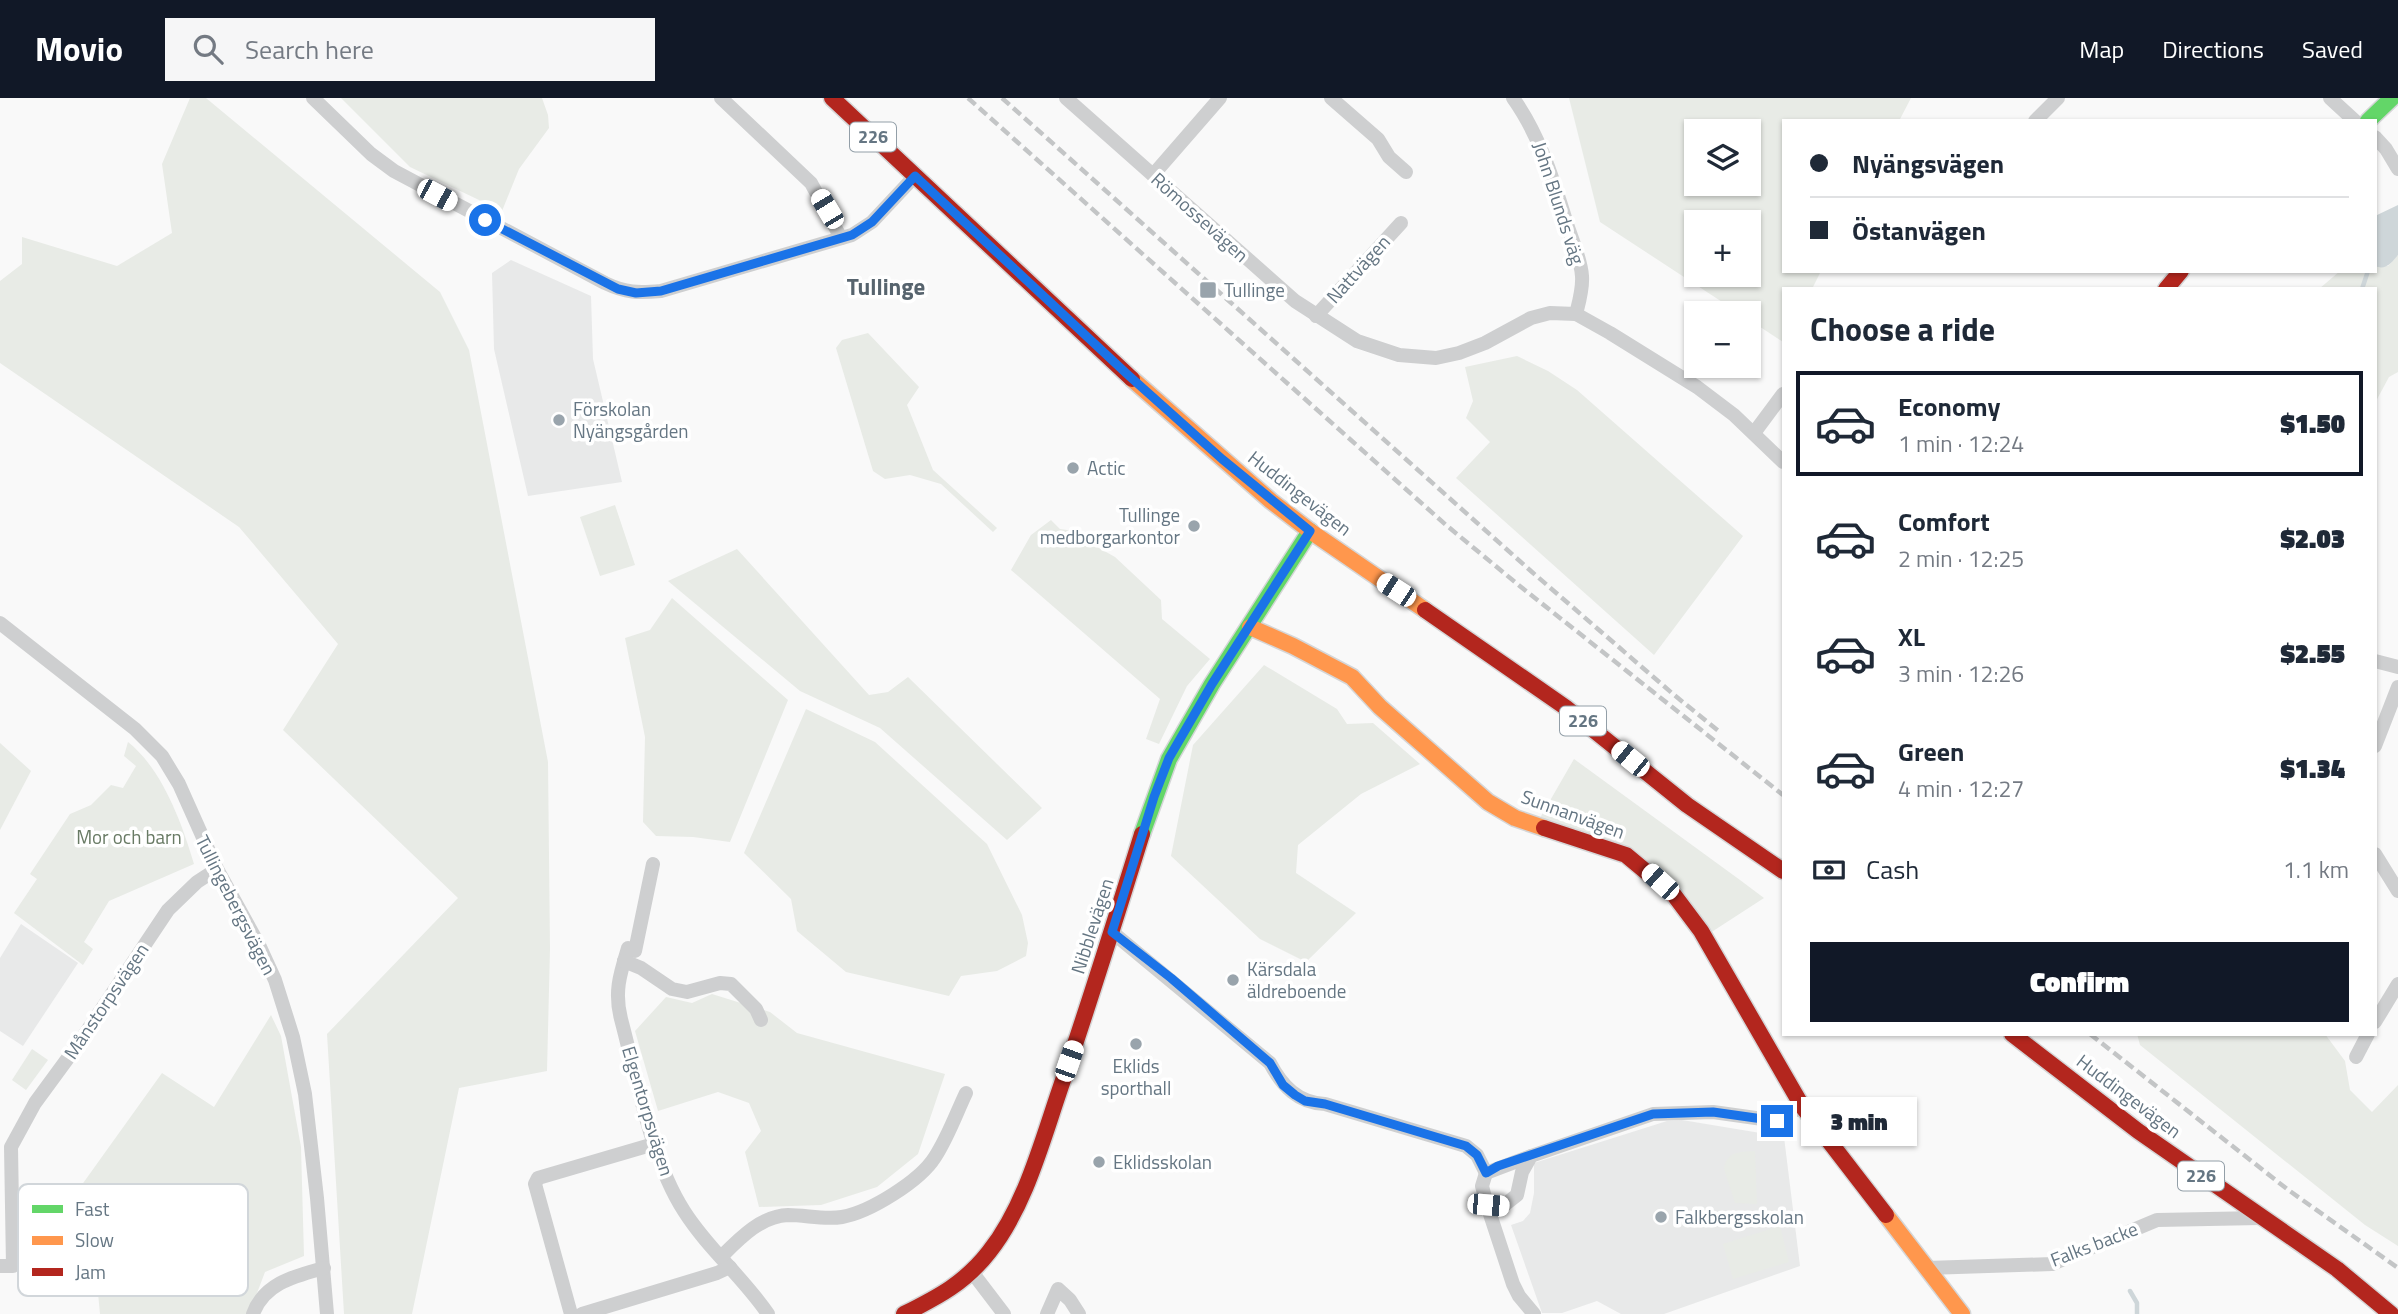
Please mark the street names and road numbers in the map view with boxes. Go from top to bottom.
road number: 226 [850,122,896,152]
street label: John Blunds väg [1526,138,1593,268]
street label: Römossevägen [1145,165,1256,268]
street label: Nattvägen [1319,228,1396,309]
street label: Huddingevägen [1242,443,1358,542]
road number: 226 [1560,706,1606,736]
street label: Sunnanvägen [1517,781,1629,846]
street label: Tullingebergsvägen [189,830,284,980]
street label: Nibblevägen [1062,874,1121,977]
street label: Månstorpsvägen [56,937,155,1065]
street label: Elgentorpsvägen [615,1042,682,1179]
street label: Huddingevägen [2071,1047,2188,1145]
road number: 226 [2178,1162,2224,1190]
street label: Falks backe [2046,1214,2142,1273]

